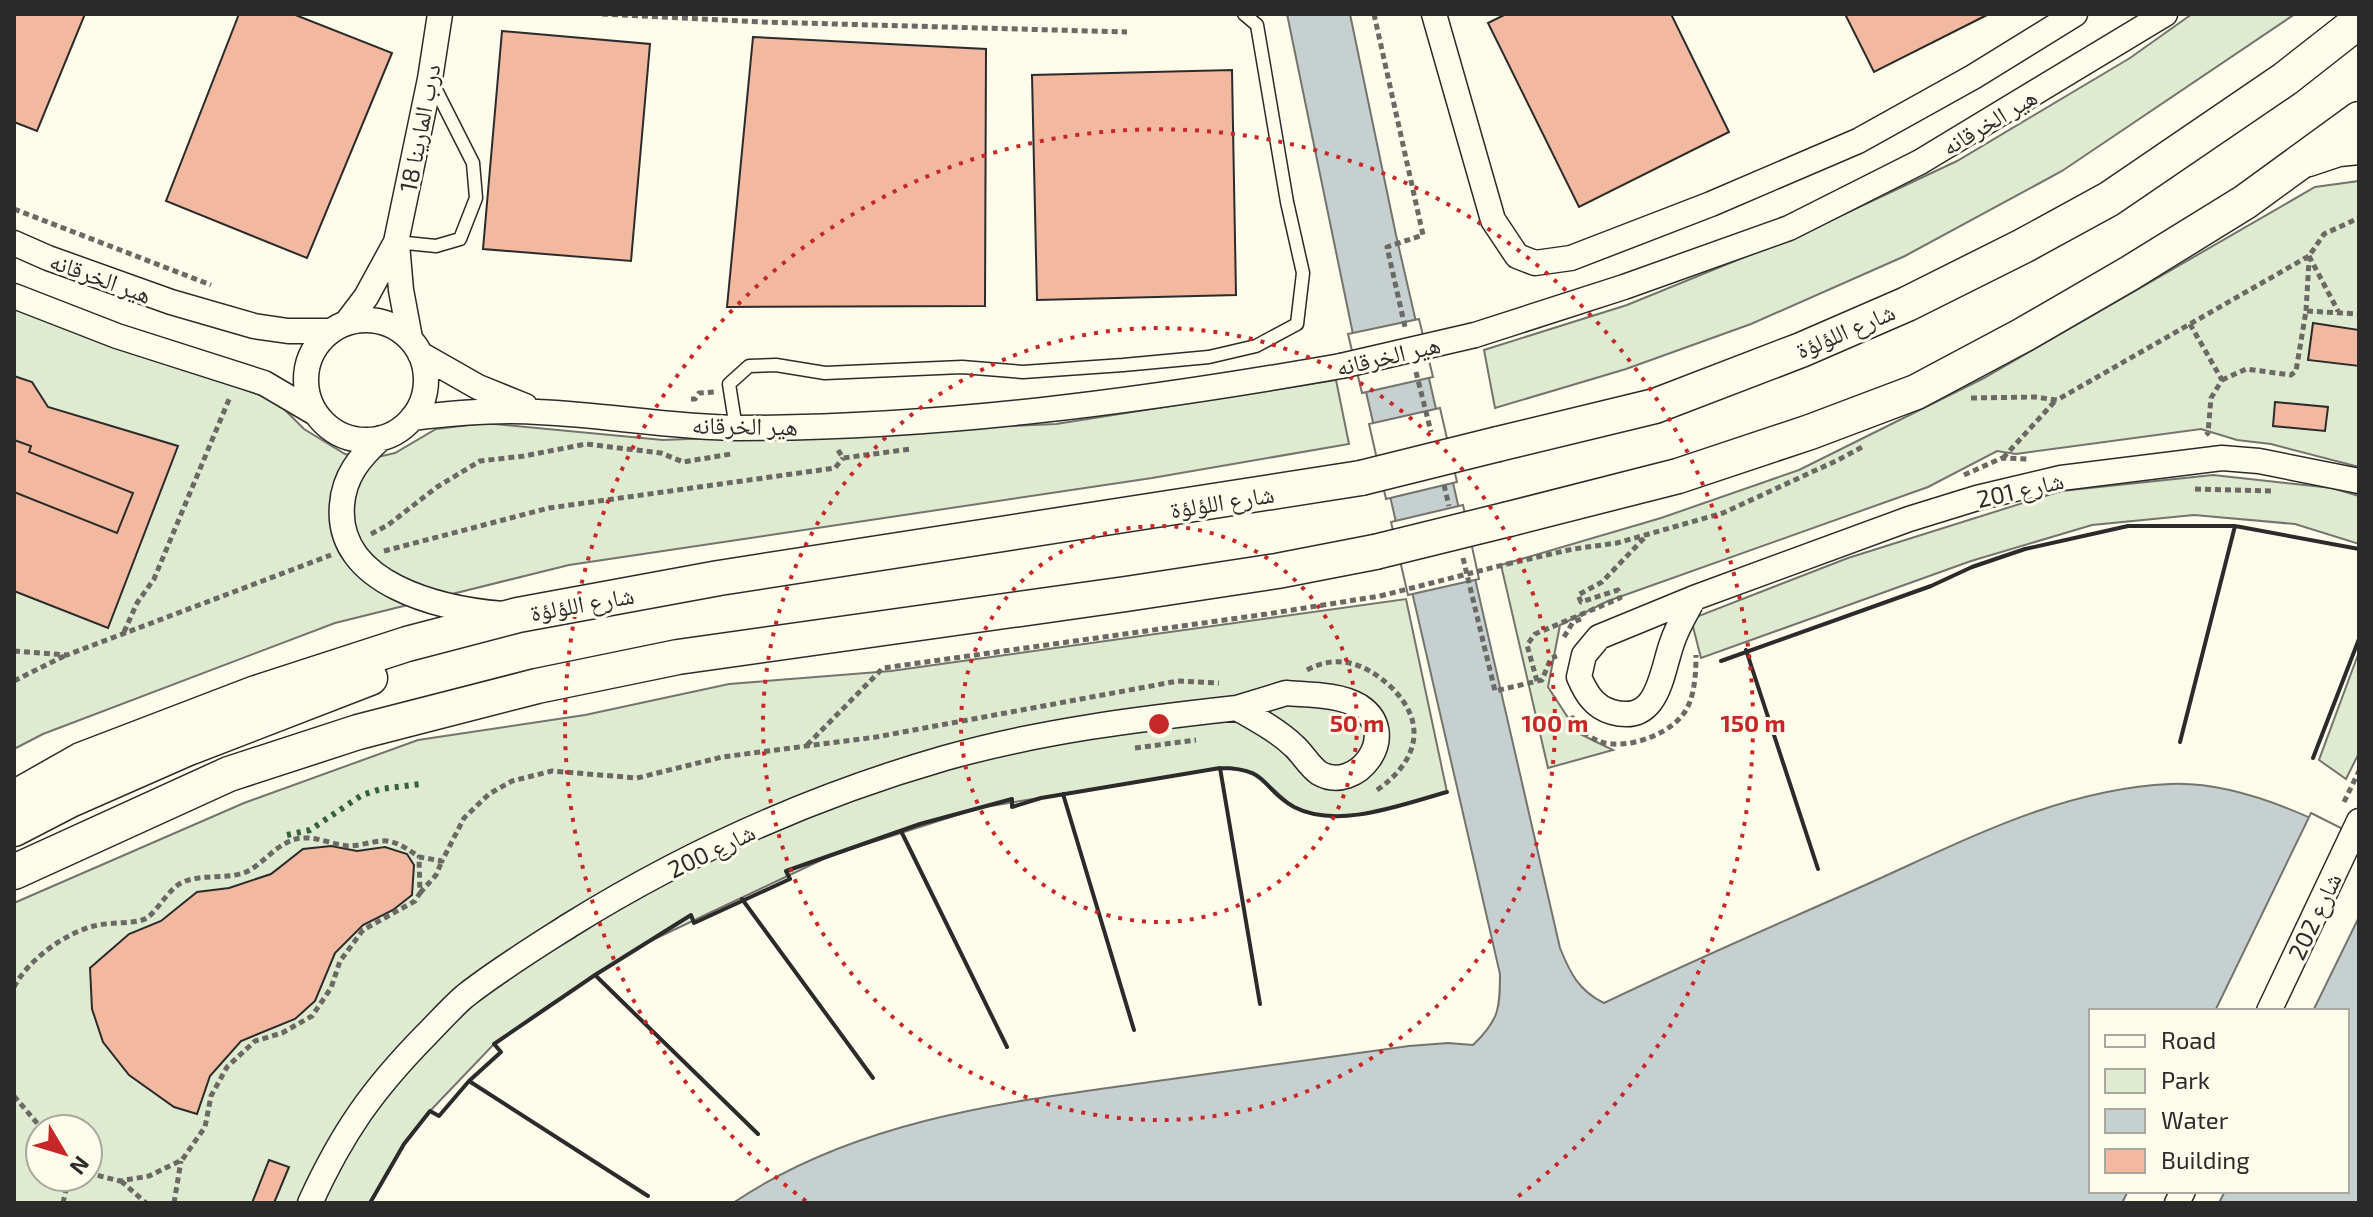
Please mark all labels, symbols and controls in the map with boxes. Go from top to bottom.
street label: درب المارينا 18 [392,61,446,195]
street label: هير الخرقانه [1936,81,2042,161]
street label: هير الخرقانه [46,245,156,309]
street label: شارع اللؤلؤة [1791,296,1900,366]
street label: هير الخرقانه [1333,329,1443,381]
street label: هير الخرقانه [692,410,798,441]
street label: شارع 201 [1974,465,2067,515]
street label: شارع اللؤلؤة [1168,478,1276,526]
street label: شارع اللؤلؤة [528,580,637,628]
text: 50 m [1330,708,1384,737]
text: 100 m [1522,708,1588,737]
text: 150 m [1720,708,1786,737]
centre of rings [1145,710,1173,738]
street label: شارع 200 [663,816,760,885]
street label: شارع 202 [2281,868,2348,965]
legend [2089,1009,2349,1193]
text: Road [2161,1025,2216,1054]
text: Park [2161,1065,2210,1094]
text: Water [2161,1105,2229,1134]
north arrow [24,1113,104,1193]
text: Building [2161,1145,2250,1174]
text: N [65,1152,96,1180]

